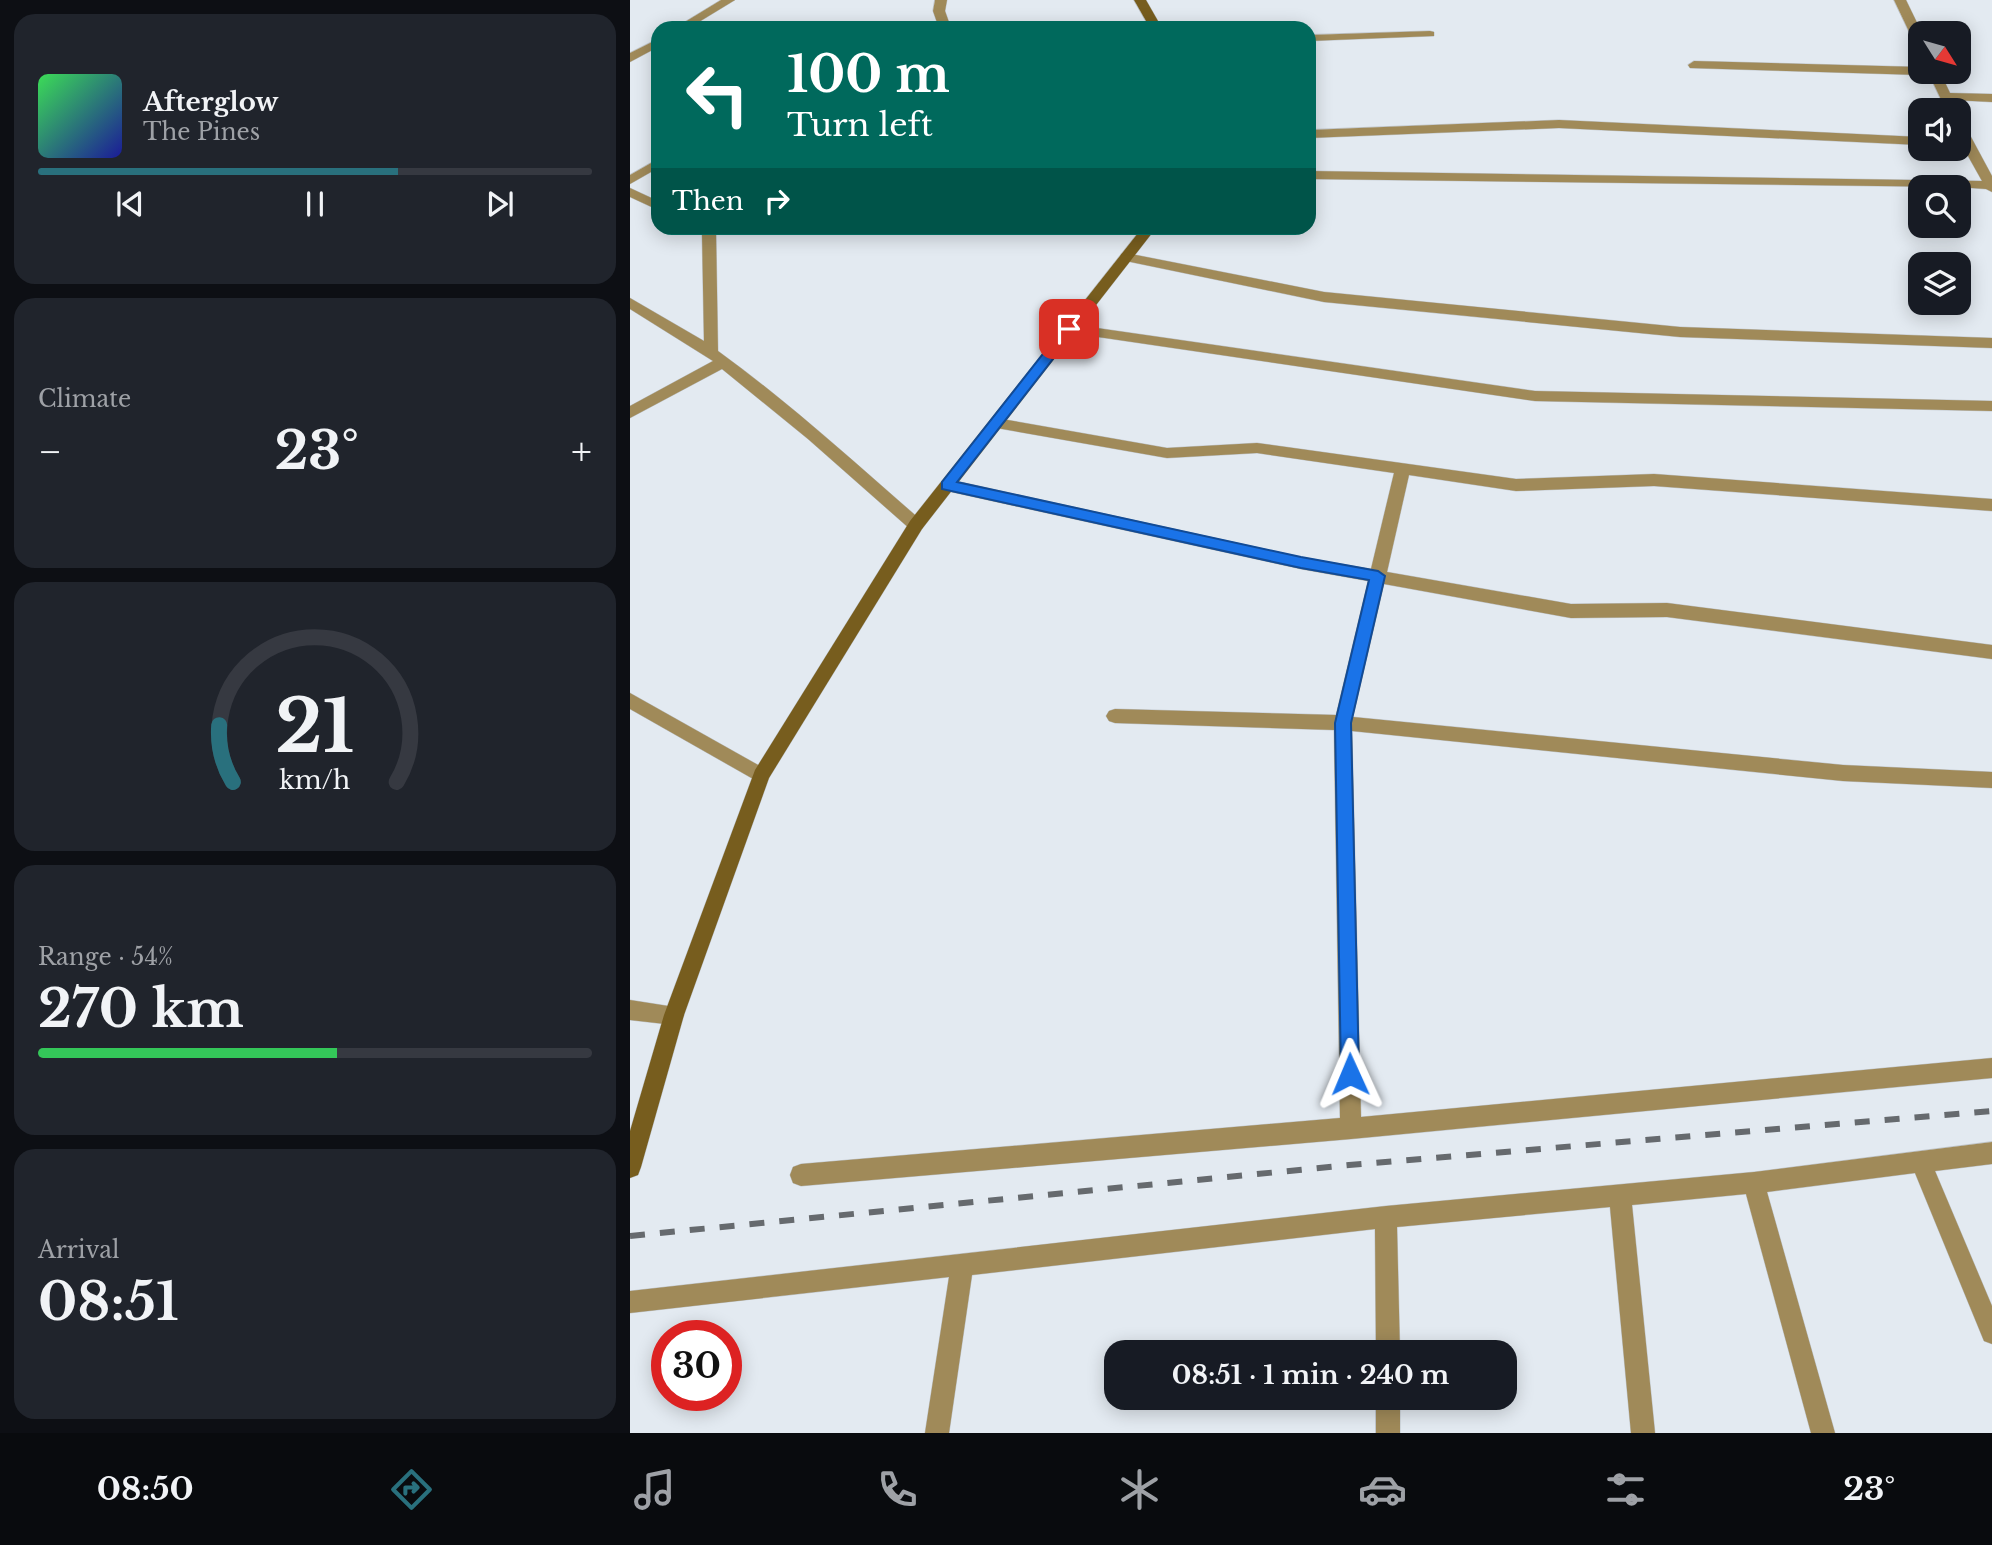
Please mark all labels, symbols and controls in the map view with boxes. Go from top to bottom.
north arrow [1908,21,1970,84]
map controls [1908,21,1971,315]
text: 100 m [787,44,950,105]
icon: left [672,49,763,140]
text: Afterglow [143,86,279,118]
button: sound [1908,98,1971,161]
text: Turn left [787,105,933,145]
text: The Pines [143,118,260,146]
button: search [1908,175,1971,238]
icon: right [758,182,796,220]
icon: previous [111,185,149,223]
icon: pause [296,185,334,223]
icon: next [481,185,519,223]
text: Then [672,185,744,217]
button: layers [1908,252,1971,315]
pin [1039,299,1099,359]
icon: arrive [1050,310,1088,348]
text: Climate [38,385,131,413]
text: 23° [274,419,359,483]
text: − [38,428,62,475]
text: + [571,428,592,475]
text: 21 [275,682,355,773]
text: km/h [280,765,350,796]
text: Range · 54% [38,943,173,971]
text: 270 km [38,977,244,1041]
position arrow [1313,1037,1387,1111]
text: Arrival [38,1236,119,1264]
text: 08:51 [38,1270,179,1334]
speed limit sign: 30 [651,1320,742,1411]
text: 08:51 · 1 min · 240 m [1172,1359,1449,1391]
icon: directions [387,1465,436,1514]
icon: music [630,1465,679,1514]
icon: phone [873,1465,922,1514]
icon: climate [1115,1465,1164,1514]
icon: car [1358,1465,1407,1514]
icon: filters [1601,1465,1650,1514]
text: 08:50 [97,1469,194,1509]
text: 23° [1843,1469,1895,1509]

